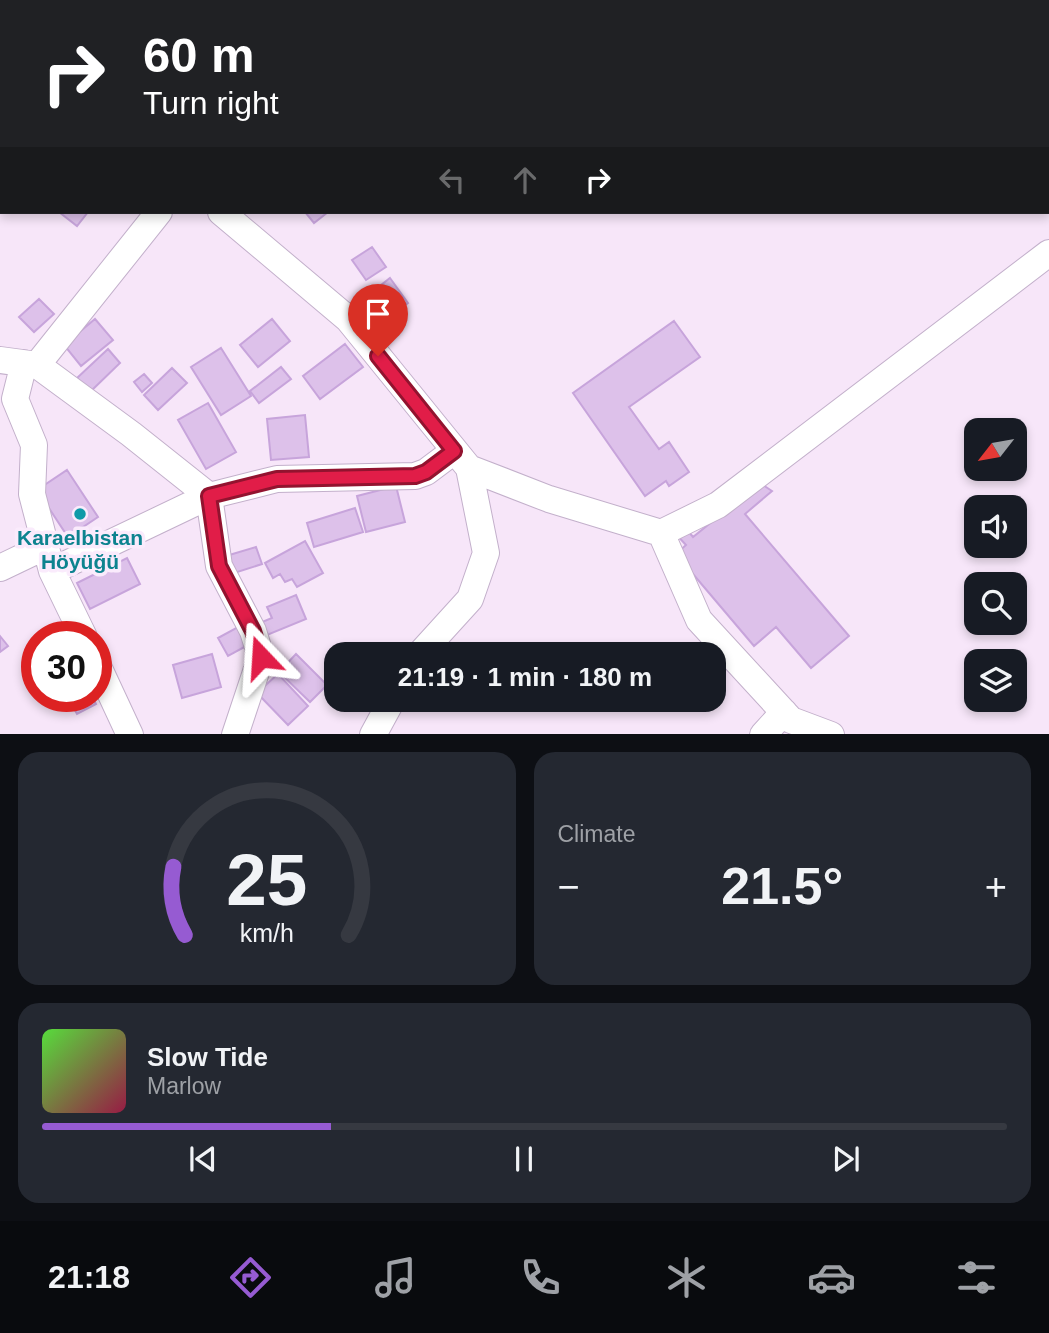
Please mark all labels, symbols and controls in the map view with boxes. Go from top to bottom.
icon: right [28,28,119,119]
text: 60 m [143,28,255,82]
text: Turn right [143,85,279,121]
icon: left [433,161,471,199]
icon: ahead [506,161,544,199]
icon: right [579,161,617,199]
pin [348,284,408,356]
icon: arrive [359,295,397,333]
north arrow [964,418,1027,481]
map controls [964,418,1027,712]
button: sound [964,495,1027,558]
marker: Karaelbistan Höyüğü [72,506,88,522]
place label: Karaelbistan Höyüğü [17,526,143,573]
button: search [964,572,1027,635]
position arrow [224,620,298,694]
speed limit sign: 30 [21,621,112,712]
button: layers [964,649,1027,712]
text: 21:19 · 1 min · 180 m [398,662,652,692]
text: Climate [558,821,635,847]
text: 25 [226,839,307,920]
text: 21.5° [721,857,843,915]
text: − [558,866,580,908]
text: + [985,866,1007,908]
text: km/h [240,918,294,946]
text: Slow Tide [147,1042,268,1072]
text: Marlow [147,1073,221,1099]
icon: previous [184,1140,222,1178]
icon: pause [505,1140,543,1178]
icon: next [827,1140,865,1178]
icon: directions [226,1253,275,1302]
icon: music [371,1253,420,1302]
icon: phone [516,1253,565,1302]
icon: climate [662,1253,711,1302]
icon: car [807,1253,856,1302]
icon: filters [952,1253,1001,1302]
text: 21:18 [48,1259,130,1295]

